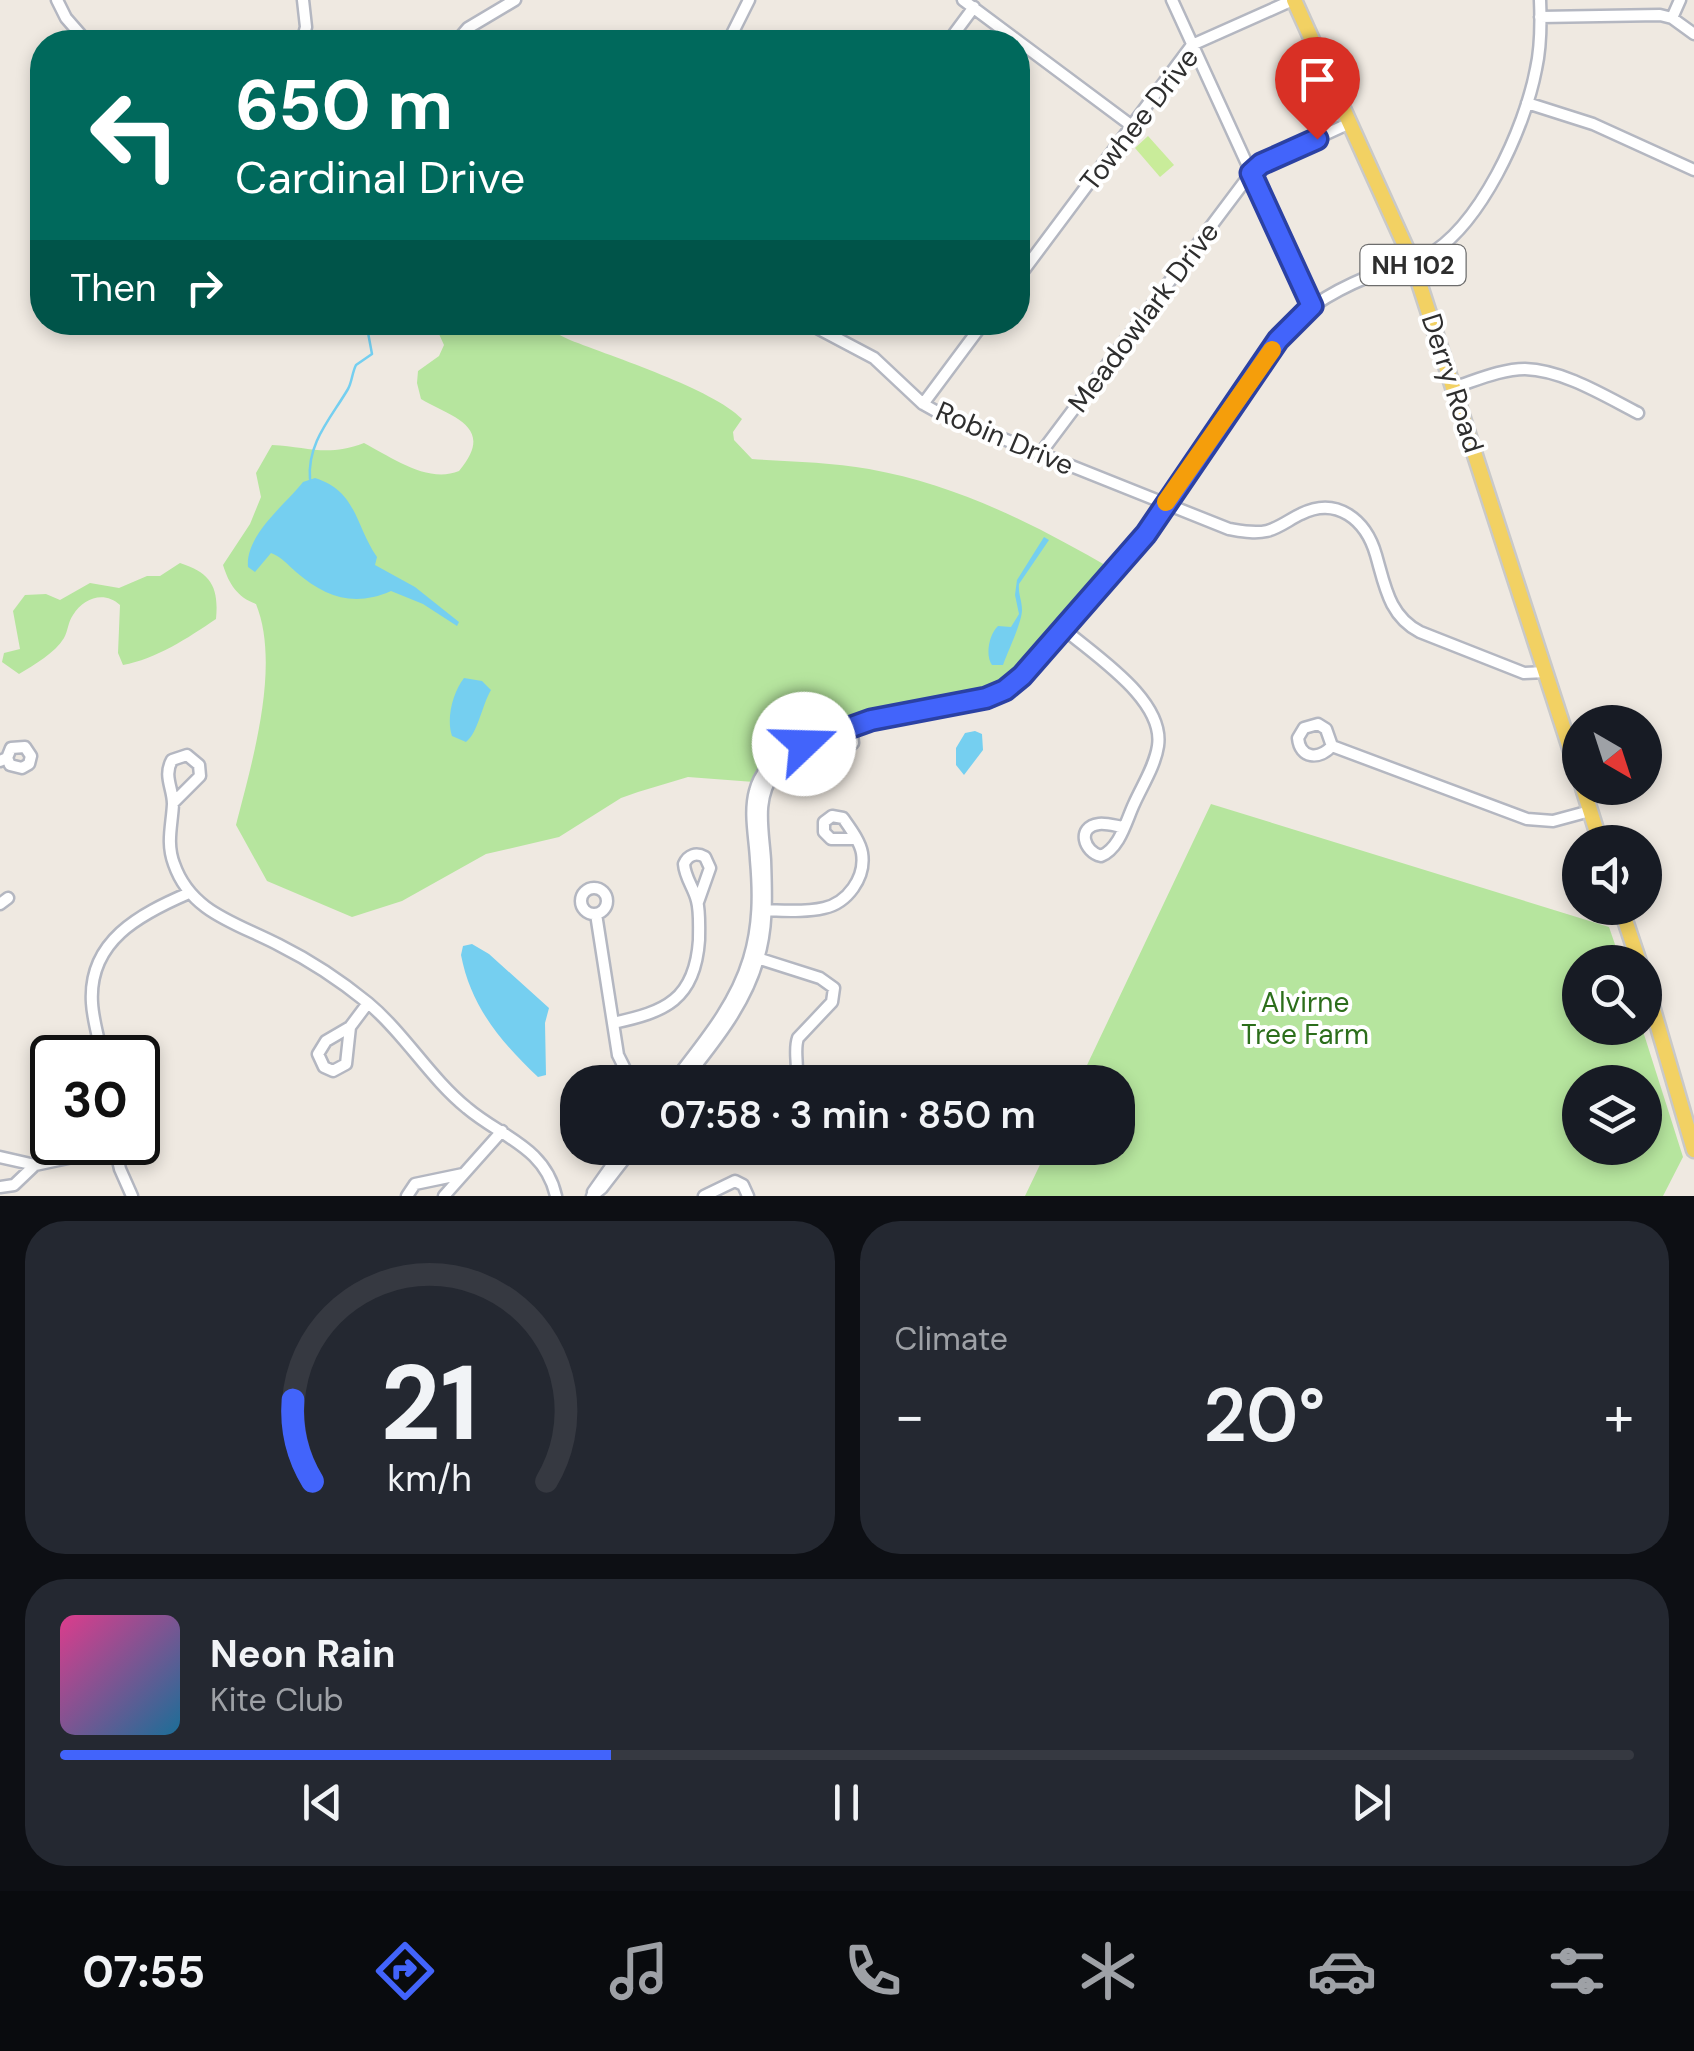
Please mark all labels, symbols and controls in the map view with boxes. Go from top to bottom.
pin [1275,37,1360,140]
street label: Towhee Drive [1072,40,1207,199]
icon: arrive [1290,52,1345,107]
text: 650 m [235,60,453,151]
icon: left [70,70,200,200]
text: Cardinal Drive [235,148,525,207]
street label: Meadowlark Drive [1060,215,1227,420]
road number: NH 102 [1360,245,1466,285]
icon: right [177,260,232,315]
text: Then [70,263,157,313]
street label: Derry Road [1413,309,1492,457]
street label: Robin Drive [930,393,1079,484]
position arrow [752,692,856,796]
north arrow [1562,705,1662,805]
map controls [1562,705,1662,1165]
button: sound [1562,825,1662,925]
button: search [1562,945,1662,1045]
park label: Alvirne Tree Farm [1241,984,1369,1053]
speed limit sign: 30 [30,1035,160,1165]
button: layers [1562,1065,1662,1165]
text: 07:58 · 3 min · 850 m [659,1090,1036,1140]
text: Climate [895,1318,1008,1360]
text: 21 [381,1336,479,1471]
text: 20° [1203,1367,1325,1464]
text: − [895,1380,925,1452]
text: + [1604,1380,1634,1452]
text: km/h [388,1456,472,1502]
text: Neon Rain [210,1629,395,1679]
text: Kite Club [210,1679,344,1721]
icon: previous [295,1775,350,1830]
icon: pause [819,1775,874,1830]
icon: next [1344,1775,1399,1830]
icon: directions [370,1936,440,2006]
icon: music [604,1936,674,2006]
icon: phone [838,1936,908,2006]
icon: climate [1073,1936,1143,2006]
icon: car [1307,1936,1377,2006]
icon: filters [1542,1936,1612,2006]
text: 07:55 [82,1942,205,2001]

